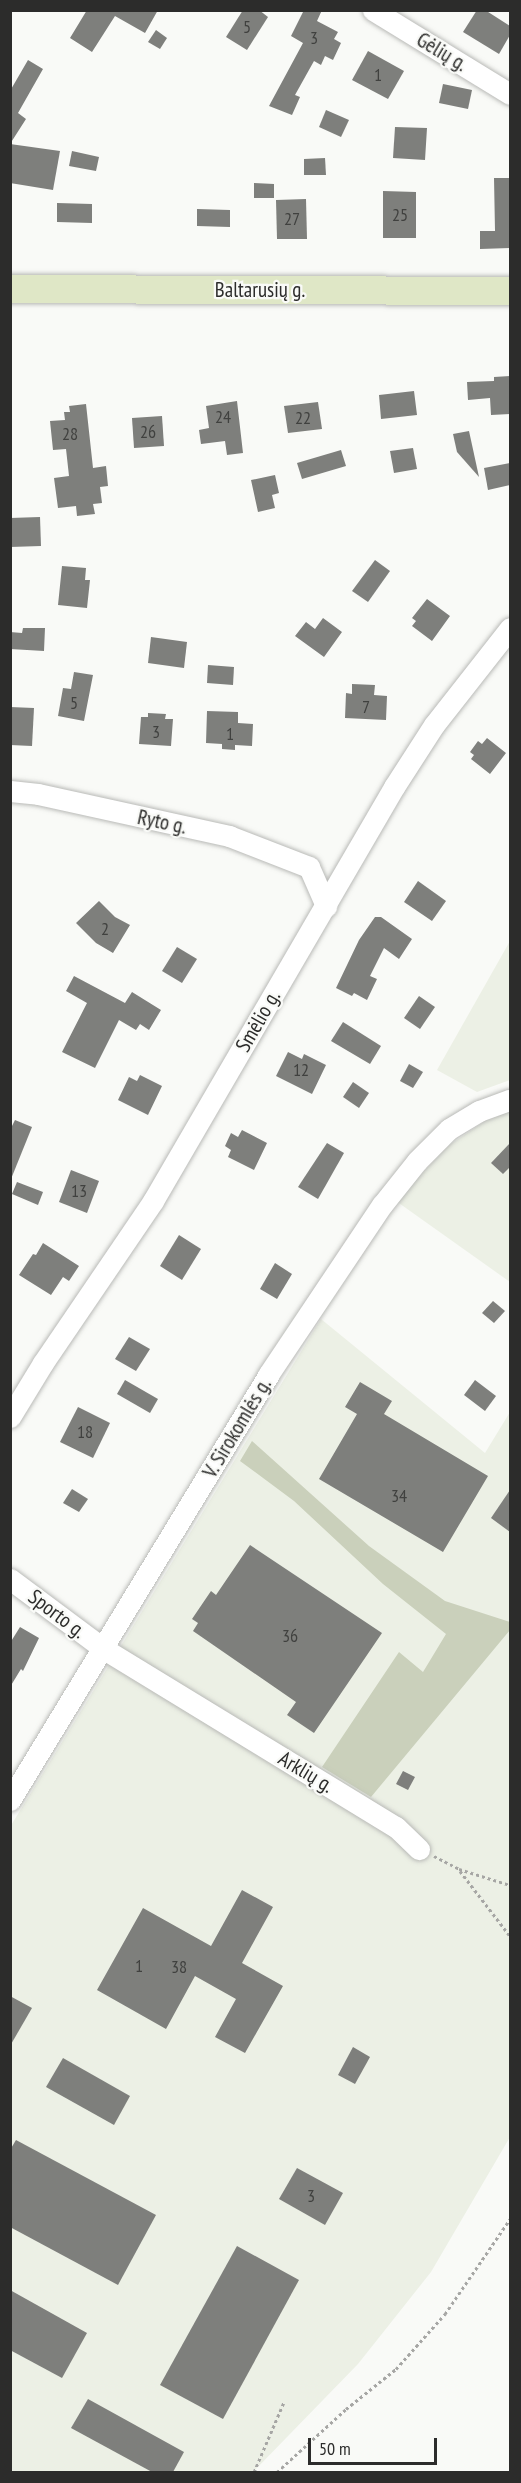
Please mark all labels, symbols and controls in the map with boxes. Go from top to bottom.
house number: 5 [243,16,251,38]
house number: 3 [310,27,318,49]
street label: Gėlių g. [412,27,472,77]
house number: 1 [374,64,382,86]
house number: 25 [392,204,408,226]
house number: 27 [284,208,300,230]
street label: Baltarusių g. [215,277,305,303]
house number: 24 [215,406,231,428]
house number: 22 [295,407,311,429]
house number: 26 [140,421,156,443]
house number: 28 [62,423,78,445]
house number: 5 [70,692,78,714]
house number: 7 [362,696,370,718]
house number: 3 [152,721,160,743]
house number: 1 [226,723,234,745]
street label: Ryto g. [135,805,189,839]
house number: 2 [101,918,109,940]
street label: Smėlio g. [230,986,286,1056]
house number: 12 [293,1059,309,1081]
house number: 13 [71,1180,87,1202]
street label: V. Sirokomlės g. [197,1373,277,1483]
house number: 18 [77,1421,93,1443]
house number: 34 [391,1485,407,1507]
street label: Sporto g. [23,1584,91,1644]
house number: 36 [282,1625,298,1647]
street label: Arklių g. [274,1746,338,1798]
house number: 1 [135,1955,143,1977]
house number: 38 [171,1956,187,1978]
house number: 3 [307,2185,315,2207]
scale bar [311,2426,440,2464]
text: 50 m [319,2437,351,2460]

